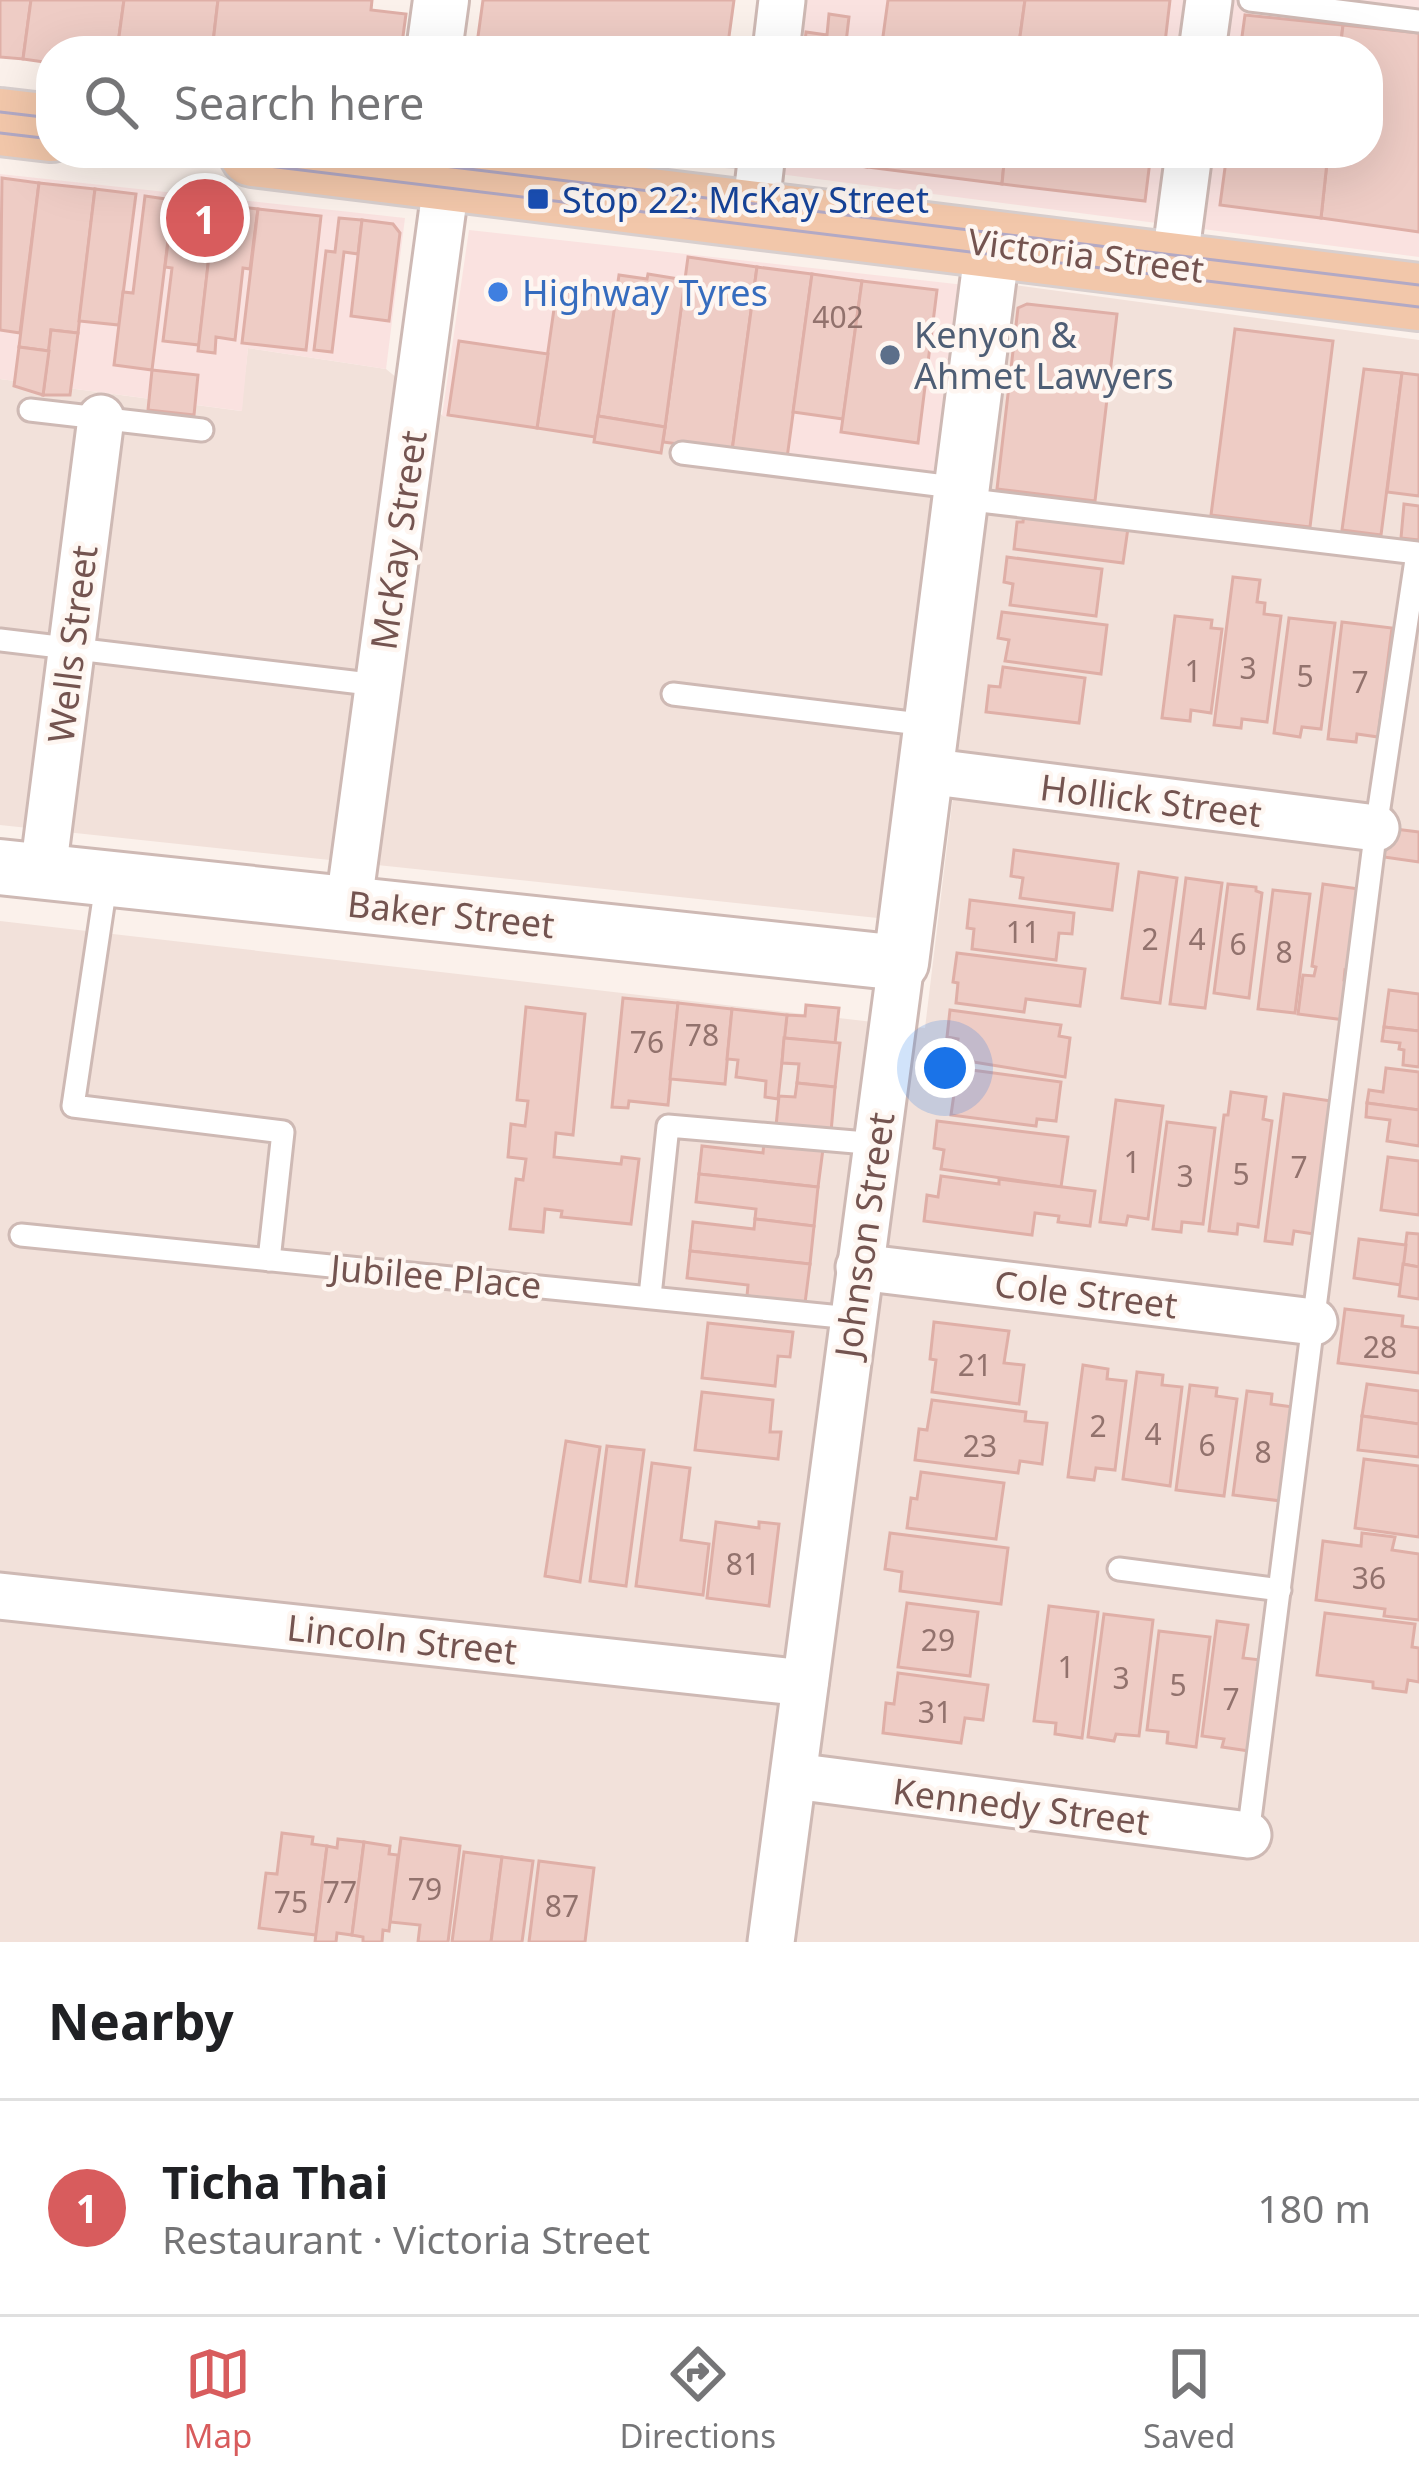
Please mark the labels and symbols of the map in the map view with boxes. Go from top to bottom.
pin: 1 [166,173,244,263]
place label: Stop 22: McKay Street [562,175,929,224]
marker: Stop 22: McKay Street [525,186,551,212]
street label: Victoria Street [965,216,1207,294]
place label: Highway Tyres [522,268,768,317]
marker: Highway Tyres [485,279,511,305]
house number: 402 [812,296,864,337]
place label: Kenyon & Ahmet Lawyers [914,310,1174,400]
marker: Kenyon & Ahmet Lawyers [877,342,903,368]
street label: McKay Street [358,427,438,653]
street label: Wells Street [36,542,108,746]
house number: 3 [1239,647,1257,688]
house number: 1 [1184,650,1202,691]
house number: 5 [1296,655,1314,696]
house number: 7 [1351,661,1369,702]
street label: Hollick Street [1037,762,1265,838]
street label: Baker Street [345,879,557,949]
house number: 11 [1006,911,1040,952]
house number: 2 [1141,918,1159,959]
house number: 4 [1188,918,1206,959]
house number: 6 [1229,923,1247,964]
house number: 8 [1275,931,1293,972]
house number: 78 [685,1014,719,1055]
house number: 76 [630,1021,664,1062]
your location [915,1038,975,1098]
street label: Johnson Street [822,1109,905,1364]
house number: 1 [1123,1141,1141,1182]
house number: 7 [1290,1146,1308,1187]
house number: 5 [1232,1153,1250,1194]
house number: 3 [1176,1155,1194,1196]
street label: Jubilee Place [325,1242,544,1310]
street label: Cole Street [992,1258,1180,1330]
house number: 28 [1363,1326,1397,1367]
house number: 21 [958,1344,992,1385]
house number: 2 [1089,1405,1107,1446]
house number: 4 [1144,1413,1162,1454]
house number: 6 [1198,1424,1216,1465]
house number: 23 [963,1425,997,1466]
house number: 8 [1254,1431,1272,1472]
house number: 81 [726,1543,760,1584]
house number: 36 [1352,1557,1386,1598]
street label: Lincoln Street [285,1603,519,1675]
house number: 29 [921,1619,955,1660]
house number: 1 [1057,1646,1075,1687]
house number: 3 [1112,1657,1130,1698]
house number: 5 [1169,1664,1187,1705]
house number: 7 [1222,1678,1240,1719]
house number: 31 [918,1691,952,1732]
street label: Kennedy Street [890,1766,1152,1846]
house number: 79 [408,1868,442,1909]
house number: 77 [323,1871,357,1912]
house number: 75 [274,1881,308,1922]
house number: 87 [545,1885,579,1926]

